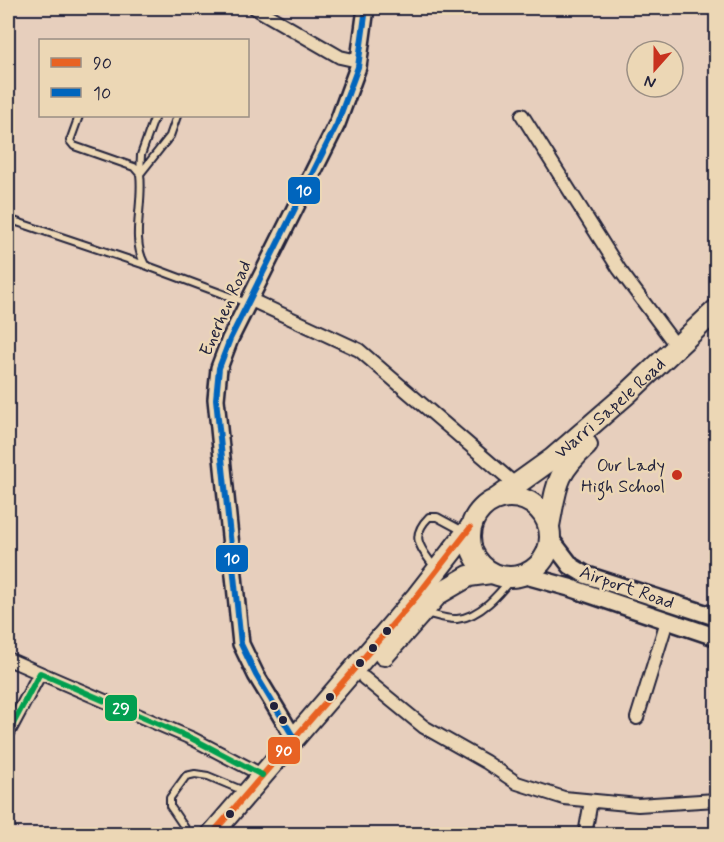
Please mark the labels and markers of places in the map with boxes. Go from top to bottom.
place label: Our Lady High School [581,454,665,501]
marker: Our Lady High School [670,468,684,482]
unlabelled marker [381,625,393,637]
unlabelled marker [367,642,379,654]
unlabelled marker [354,657,366,669]
unlabelled marker [324,691,336,703]
unlabelled marker [268,700,280,712]
unlabelled marker [277,714,289,726]
unlabelled marker [224,808,236,820]

